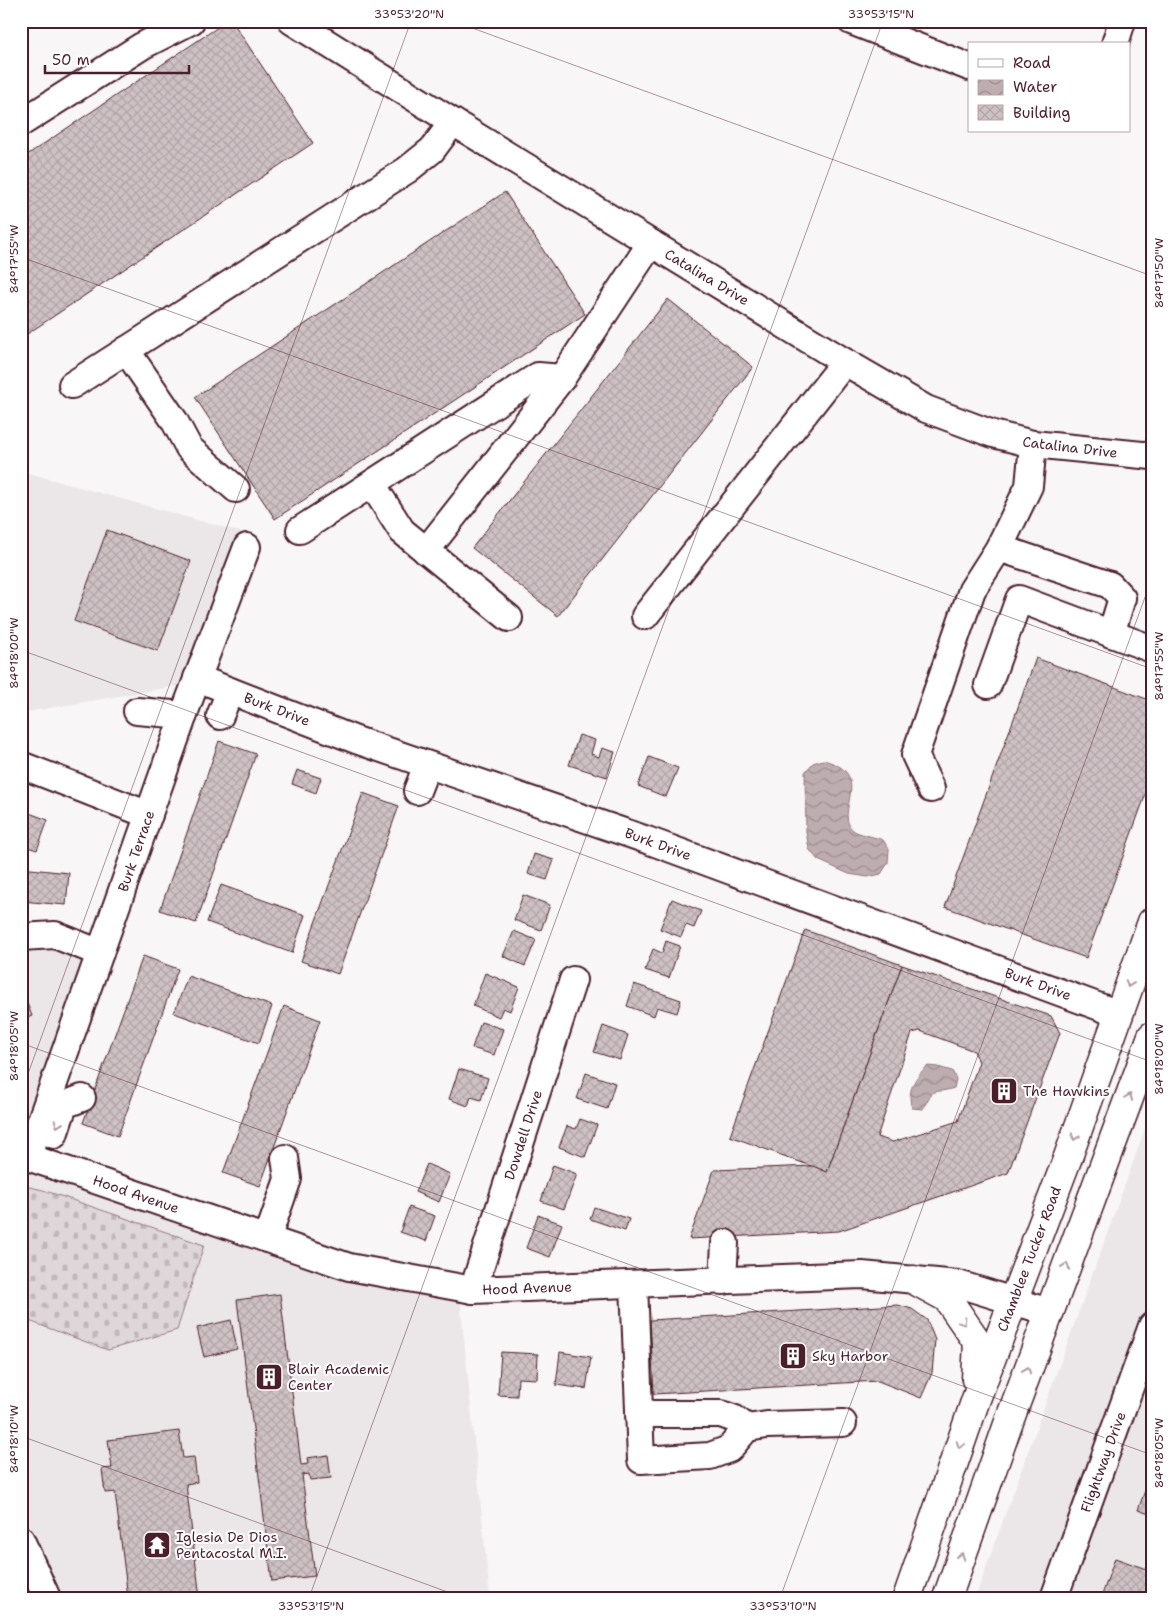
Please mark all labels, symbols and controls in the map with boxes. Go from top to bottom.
text: 33°53'20"N [374,6,444,22]
text: 33°53'15"N [848,6,914,22]
scale bar [45,42,189,74]
legend [968,42,1130,132]
text: 50 m [52,50,90,70]
text: Road [1013,53,1051,73]
text: Water [1013,77,1057,97]
text: Building [1013,103,1070,123]
text: 84°17'55"W [6,224,22,294]
text: 84°17'50"W [1151,238,1167,308]
street label: Catalina Drive [661,245,753,309]
street label: Catalina Drive [1021,432,1119,462]
text: 84°18'00"W [6,617,22,689]
text: 84°17'55"W [1151,631,1167,701]
street label: Burk Drive [241,688,313,730]
street label: Burk Terrace [114,808,158,894]
street label: Burk Drive [622,824,694,864]
street label: Burk Drive [1002,964,1074,1004]
one-way arrow [1125,979,1135,988]
text: 84°18'05"W [6,1011,22,1081]
text: 84°18'00"W [1151,1023,1167,1095]
building icon: The Hawkins [989,1076,1019,1106]
place label: The Hawkins [1023,1082,1110,1100]
street label: Dowdell Drive [500,1088,546,1182]
one-way arrow [1122,1093,1133,1102]
one-way arrow [53,1120,63,1128]
one-way arrow [1071,1132,1081,1141]
street label: Hood Avenue [90,1171,182,1217]
street label: Chamblee Tucker Road [993,1184,1065,1334]
one-way arrow [1060,1262,1070,1271]
street label: Hood Avenue [482,1277,572,1299]
one-way arrow [957,1316,966,1325]
building icon: Sky Harbor [778,1341,808,1371]
place label: Sky Harbor [812,1347,889,1365]
place label: Blair Academic Center [288,1360,389,1394]
building icon: Blair Academic Center [254,1362,284,1392]
one-way arrow [1021,1366,1031,1375]
text: 84°18'10"W [6,1405,22,1473]
street label: Flightway Drive [1076,1409,1130,1515]
text: 84°18'05"W [1151,1418,1167,1488]
one-way arrow [956,1441,966,1449]
place label: Iglesia De Dios Pentacostal M.I. [176,1528,287,1562]
temple icon: Iglesia De Dios Pentacostal M.I. [142,1530,172,1560]
one-way arrow [956,1552,966,1561]
text: 33°53'15"N [278,1598,344,1614]
text: 33°53'10"N [749,1598,817,1614]

